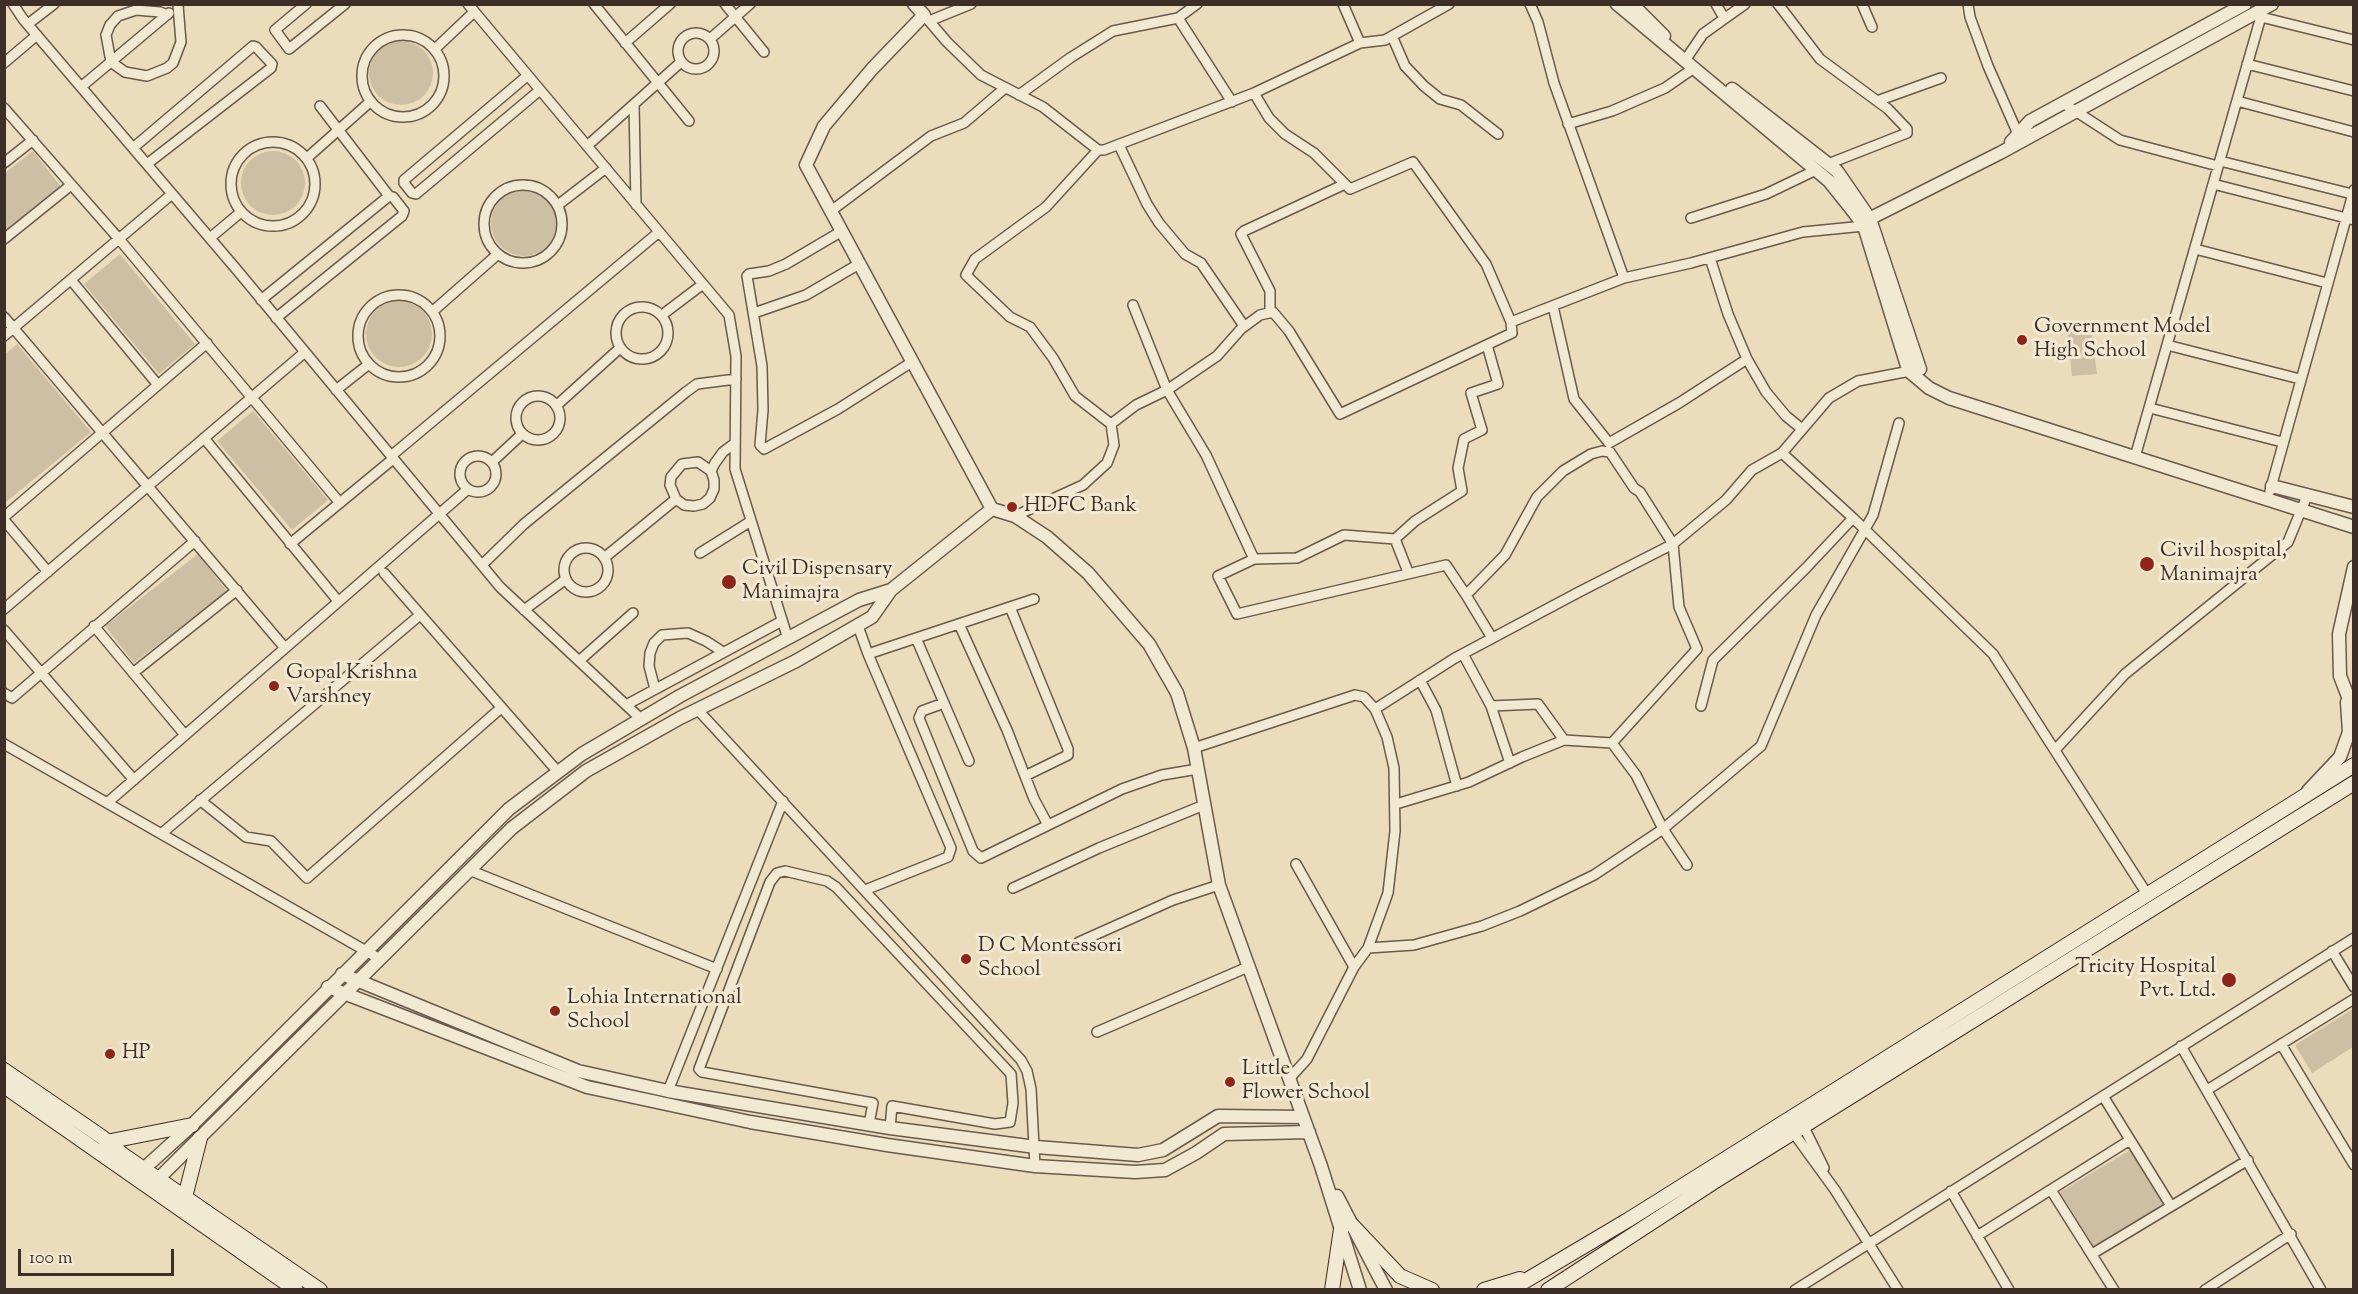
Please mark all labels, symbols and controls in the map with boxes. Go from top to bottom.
place label: Government Model High School [2034,315,2211,365]
marker: Government Model High School [2015,333,2029,347]
place label: HDFC Bank [1024,494,1137,520]
marker: HDFC Bank [1005,500,1019,514]
place label: Civil hospital, Manimajra [2160,539,2287,589]
marker: Civil hospital, Manimajra [2138,555,2156,573]
place label: Civil Dispensary Manimajra [742,557,892,607]
marker: Civil Dispensary Manimajra [720,573,738,591]
place label: Gopal Krishna Varshney [286,661,417,711]
marker: Gopal Krishna Varshney [267,679,281,693]
place label: D C Montessori School [978,934,1122,984]
marker: D C Montessori School [959,952,973,966]
place label: Tricity Hospital Pvt. Ltd. [2075,955,2216,1005]
marker: Tricity Hospital Pvt. Ltd. [2220,971,2238,989]
place label: Lohia International School [567,986,742,1036]
marker: Lohia International School [548,1004,562,1018]
place label: HP [122,1041,150,1067]
marker: HP [103,1047,117,1061]
place label: Little Flower School [1242,1057,1370,1107]
marker: Little Flower School [1223,1075,1237,1089]
scale bar [21,1237,177,1275]
text: 100 m [29,1246,73,1272]

